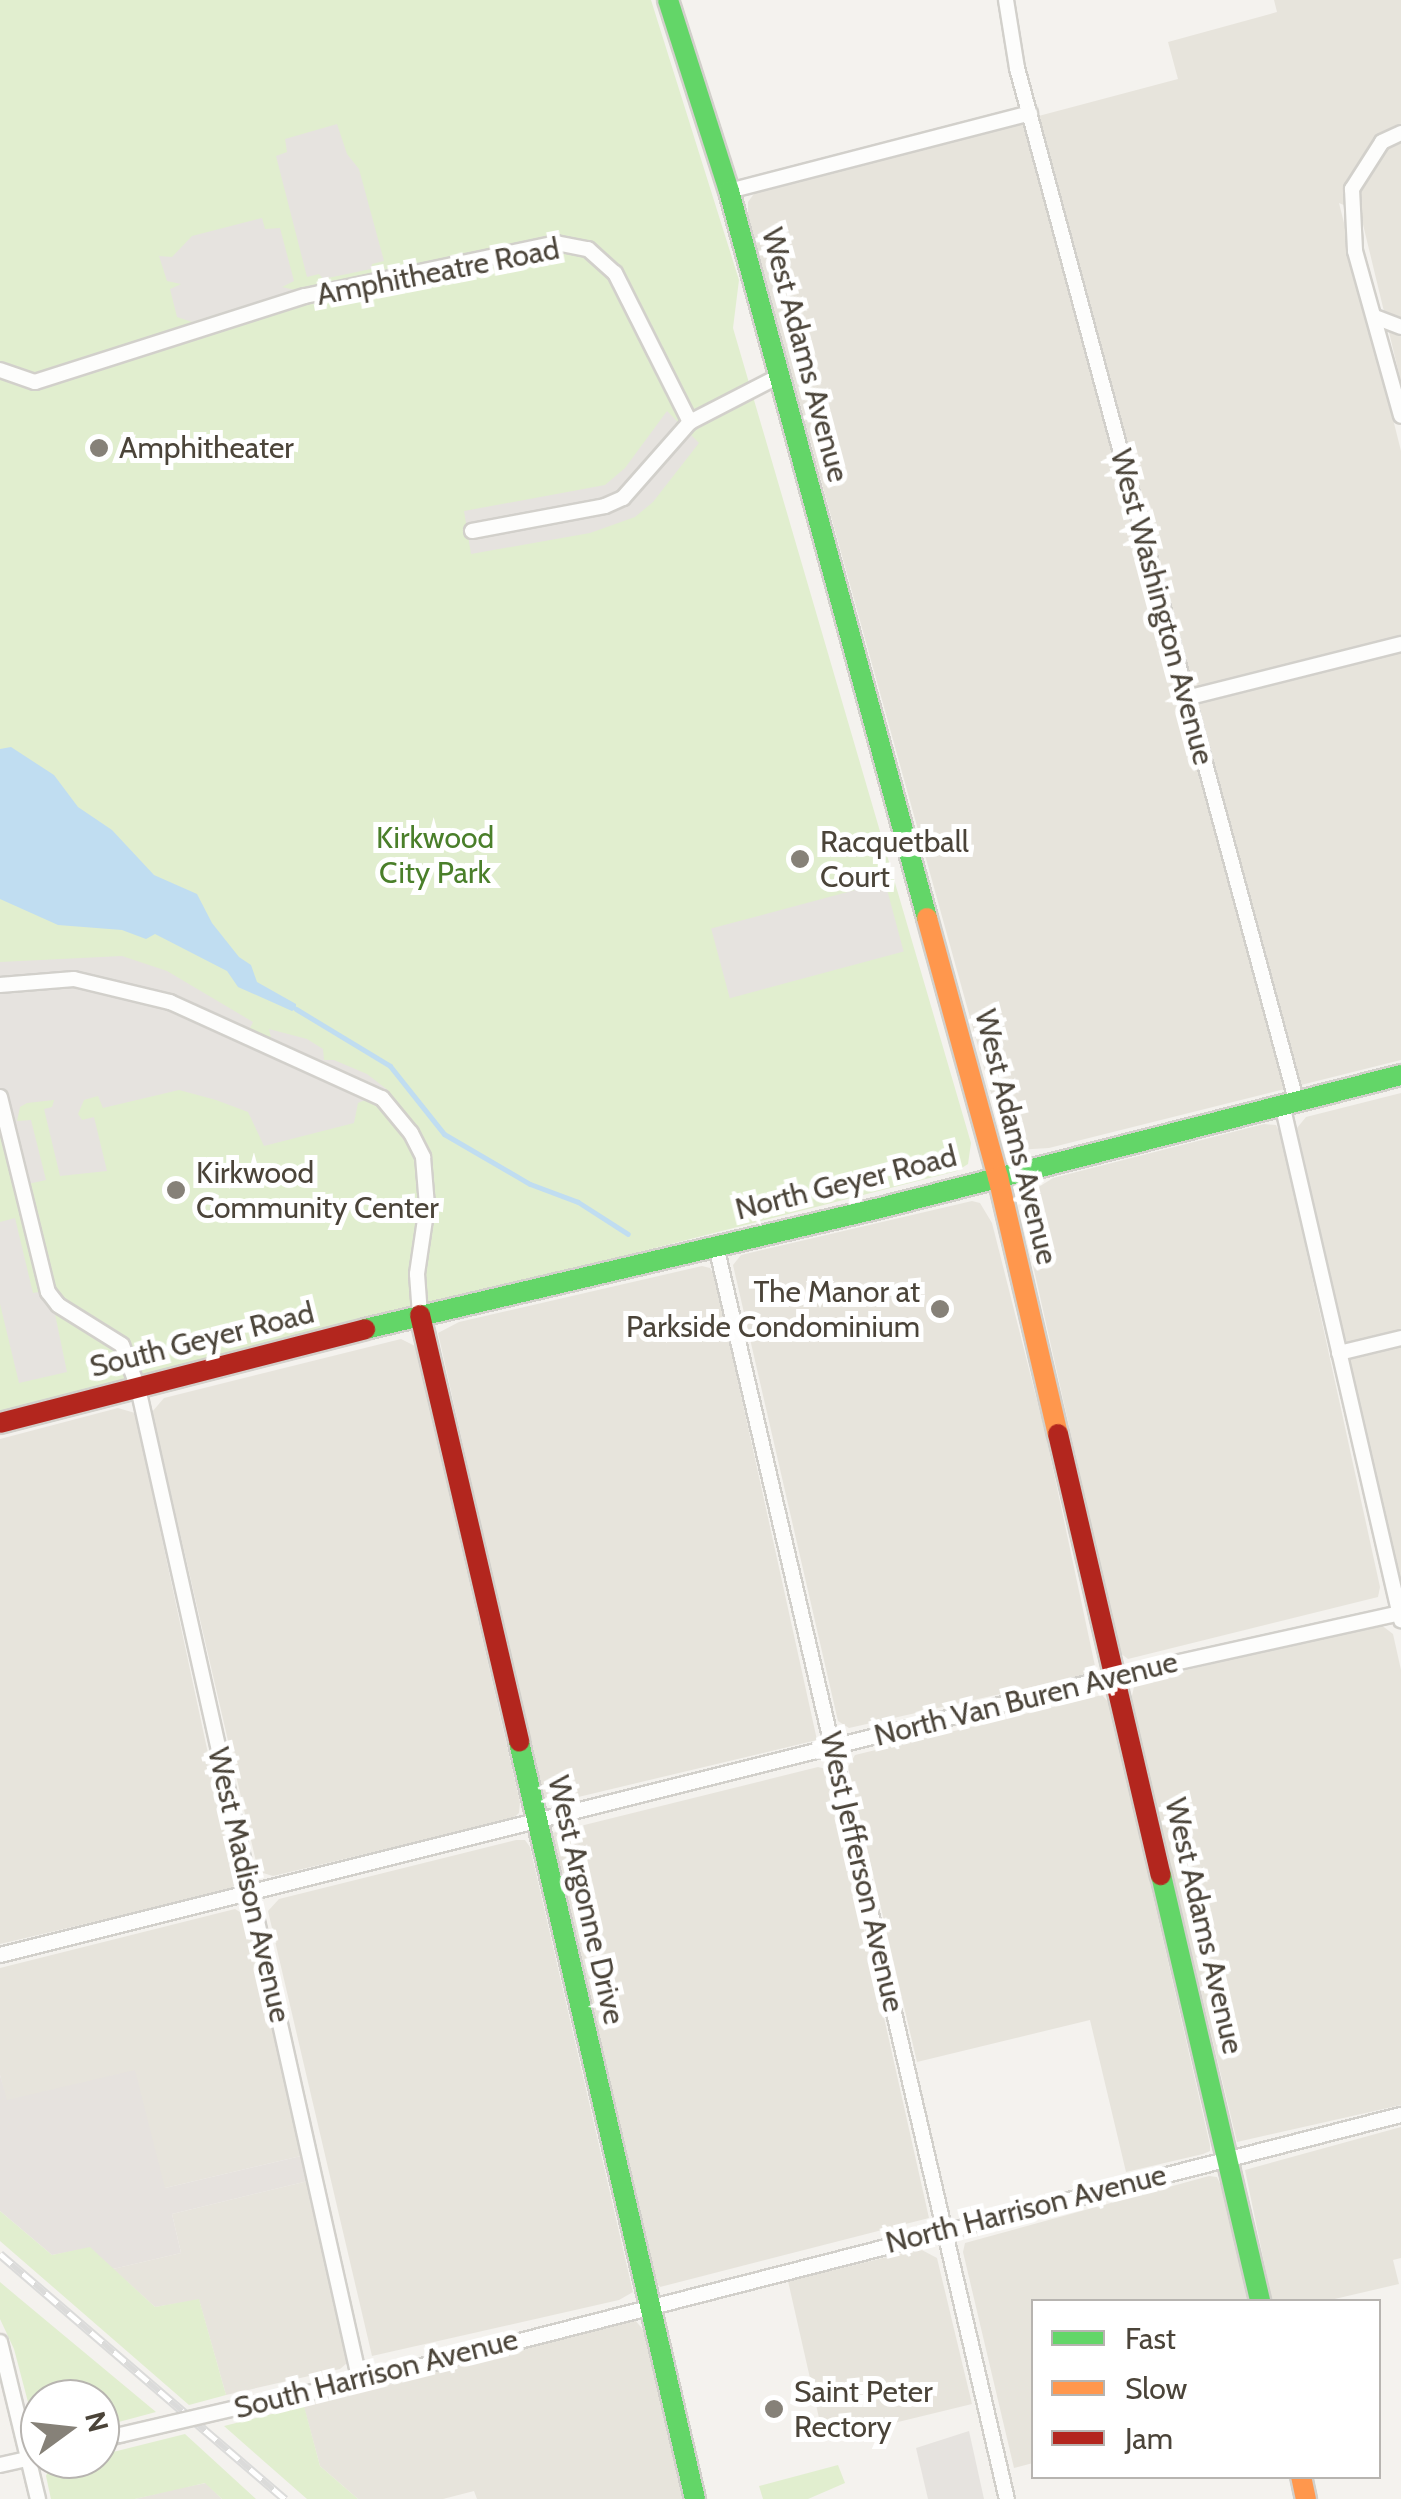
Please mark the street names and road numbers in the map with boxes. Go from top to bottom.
street label: West Adams Avenue [754,224,856,486]
street label: Amphitheatre Road [314,231,562,313]
street label: West Washington Avenue [1103,445,1221,769]
street label: West Adams Avenue [967,1006,1065,1268]
street label: North Geyer Road [732,1138,960,1228]
street label: South Geyer Road [86,1295,318,1385]
street label: North Van Buren Avenue [871,1644,1181,1754]
street label: West Jefferson Avenue [812,1728,912,2016]
street label: West Madison Avenue [200,1744,298,2026]
street label: West Argonne Drive [540,1772,632,2028]
street label: West Adams Avenue [1157,1794,1251,2058]
street label: North Harrison Avenue [882,2157,1170,2261]
street label: South Harrison Avenue [230,2321,522,2427]

